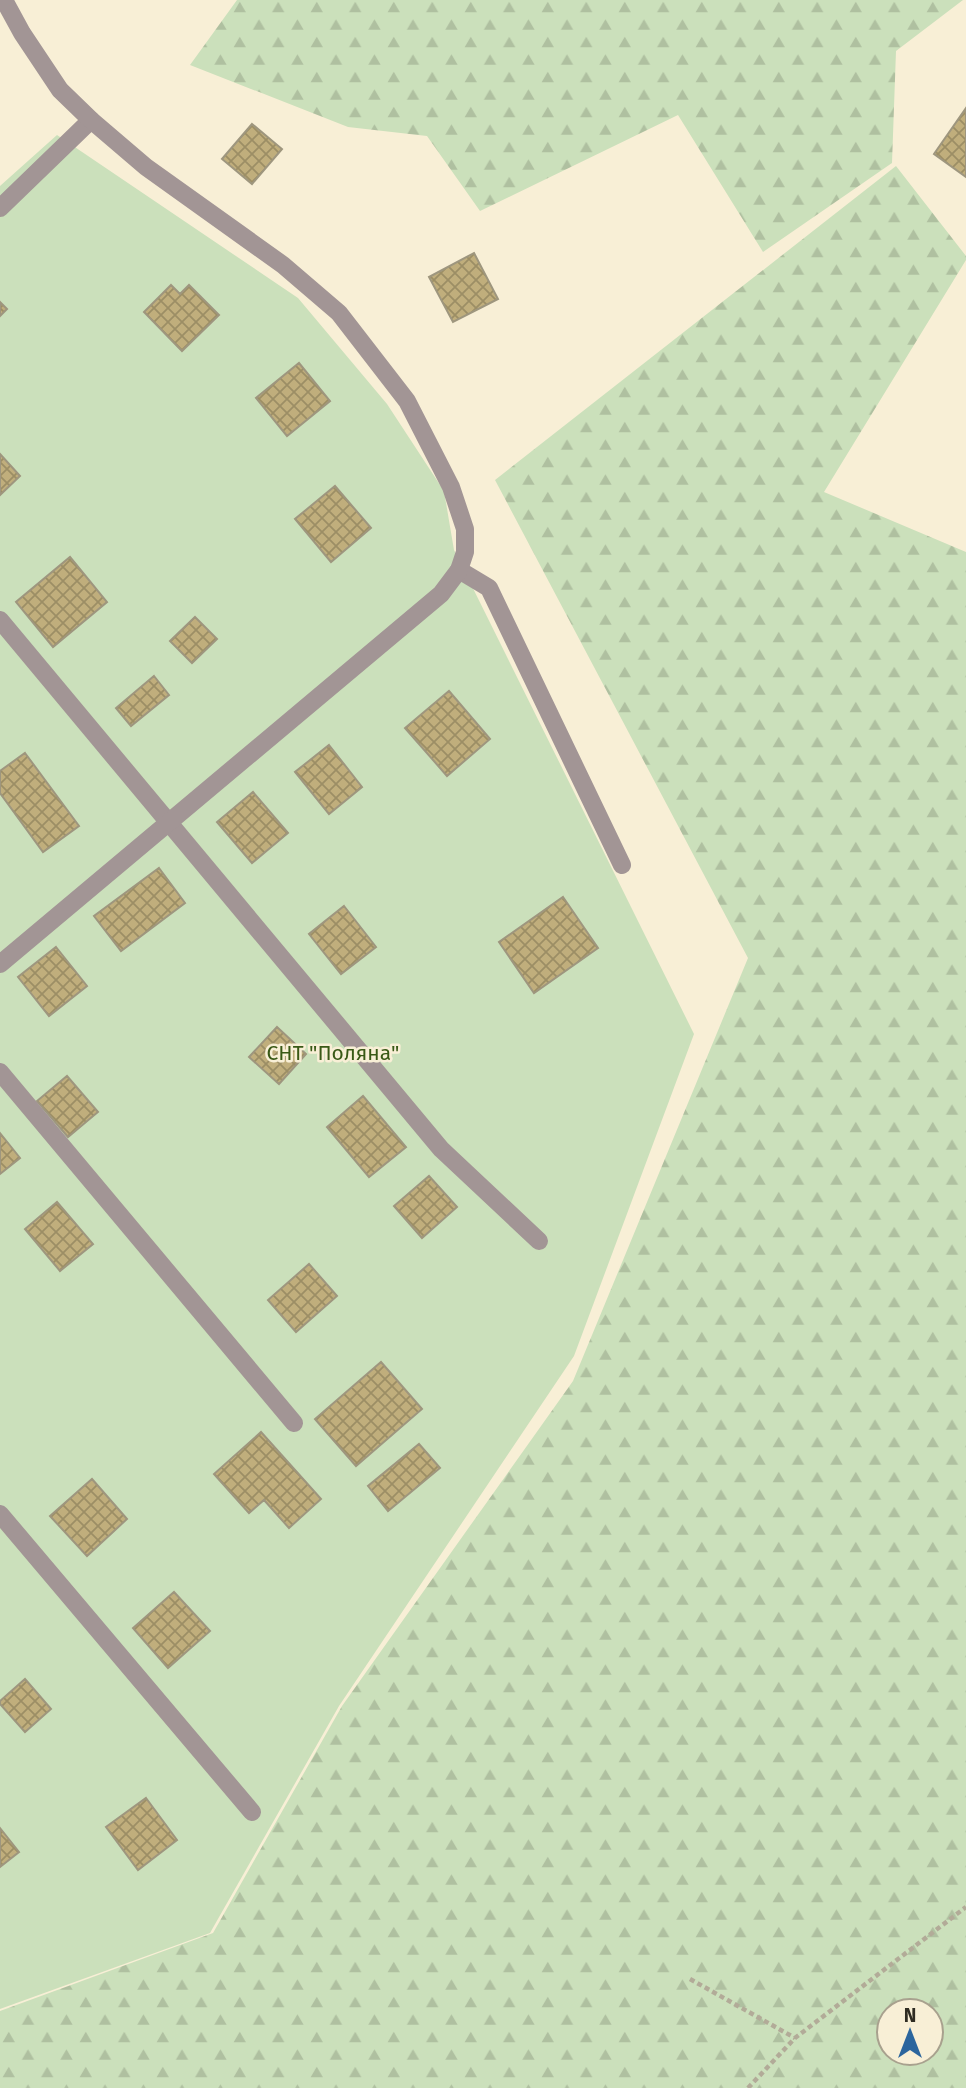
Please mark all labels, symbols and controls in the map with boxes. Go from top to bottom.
park label: СНТ "Поляна" [267,1040,399,1066]
north arrow [875,1997,945,2067]
text: N [904,2004,916,2027]

